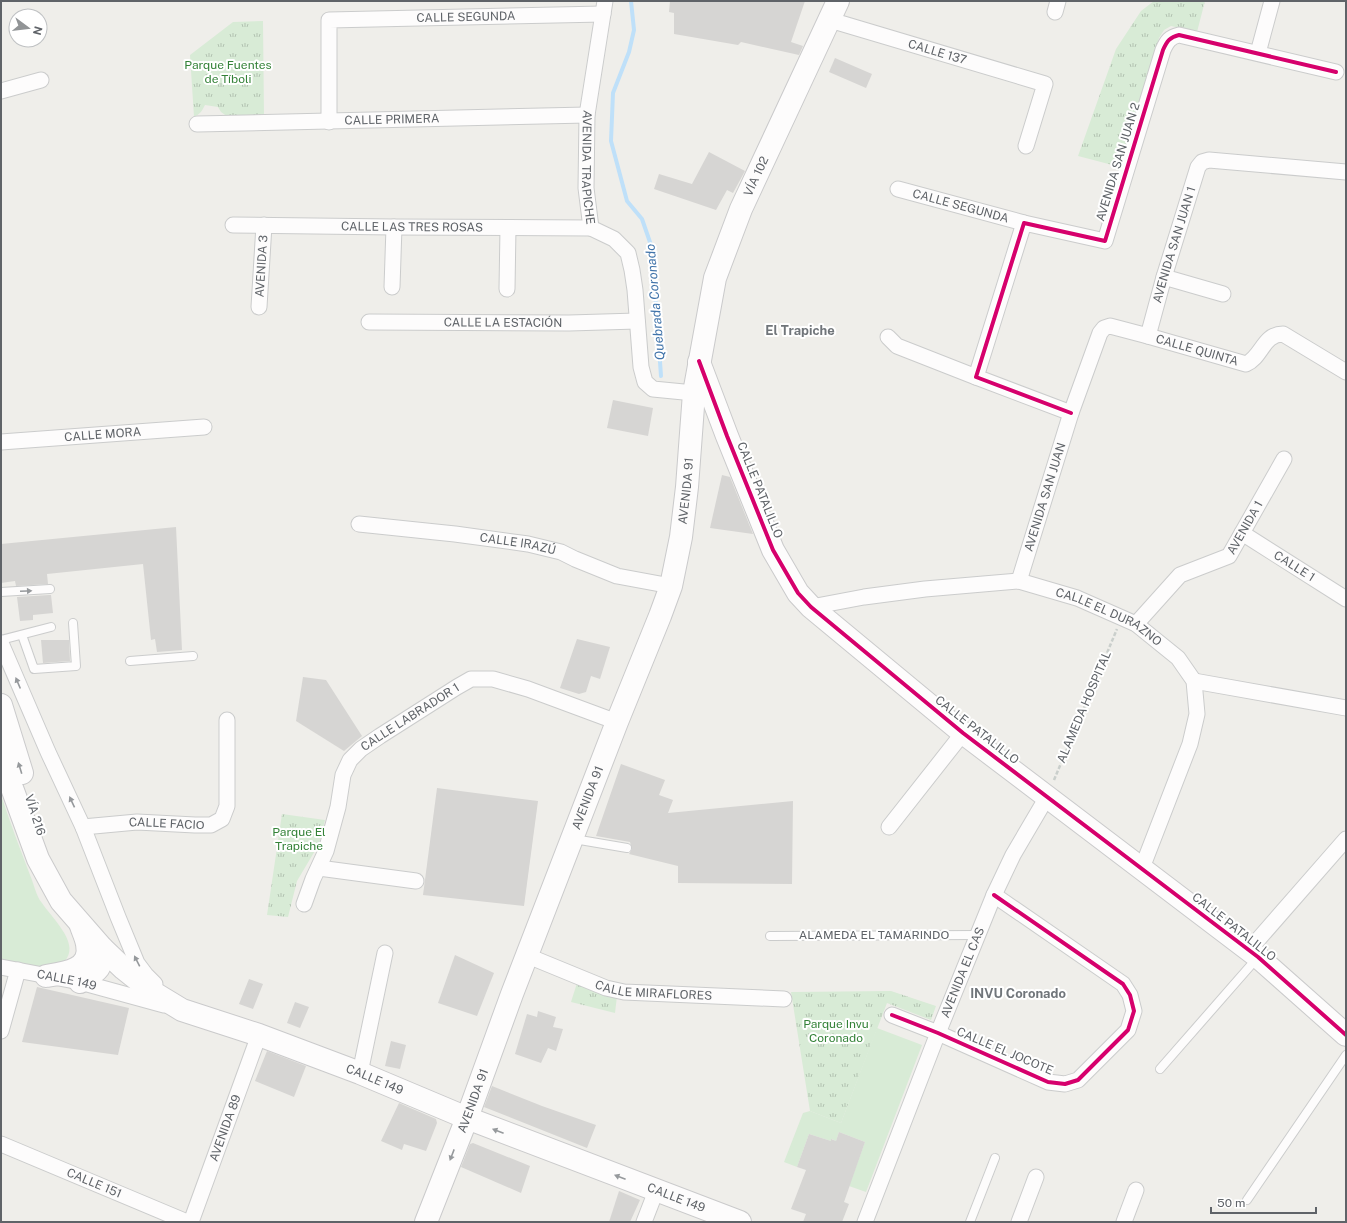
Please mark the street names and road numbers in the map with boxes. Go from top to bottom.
street label: CALLE SEGUNDA [416,9,516,25]
street label: CALLE 137 [906,37,968,67]
street label: AVENIDA SAN JUAN 2 [1093,101,1143,223]
street label: AVENIDA TRAPICHE [579,109,598,225]
street label: CALLE PRIMERA [344,111,440,128]
street label: VÍA 102 [741,154,772,198]
street label: AVENIDA SAN JUAN 1 [1150,185,1199,305]
street label: CALLE SEGUNDA [911,186,1011,226]
street label: CALLE LAS TRES ROSAS [341,219,483,234]
street label: AVENIDA 3 [253,235,270,298]
street label: CALLE LA ESTACIÓN [444,315,562,330]
street label: CALLE QUINTA [1154,332,1240,369]
street label: CALLE MORA [64,425,142,444]
street label: CALLE PATALILLO [734,440,786,540]
street label: AVENIDA SAN JUAN [1022,441,1068,553]
street label: AVENIDA 91 [676,457,696,525]
street label: AVENIDA 1 [1224,498,1266,557]
street label: CALLE IRAZÚ [479,530,557,557]
street label: CALLE 1 [1271,548,1317,584]
street label: CALLE EL DURAZNO [1054,585,1165,649]
street label: ALAMEDA HOSPITAL [1054,649,1114,765]
street label: CALLE LABRADOR 1 [358,680,462,754]
street label: CALLE PATALILLO [932,693,1022,767]
street label: AVENIDA 91 [569,764,606,832]
street label: VÍA 216 [22,793,48,837]
street label: CALLE FACIO [128,815,205,832]
street label: CALLE PATALILLO [1189,890,1279,964]
street label: AVENIDA EL CAS [938,925,987,1020]
street label: ALAMEDA EL TAMARINDO [799,928,949,942]
street label: CALLE 149 [36,967,98,993]
street label: CALLE MIRAFLORES [593,977,712,1003]
street label: CALLE EL JOCOTE [955,1024,1055,1078]
street label: CALLE 149 [344,1061,405,1097]
street label: AVENIDA 91 [455,1067,491,1135]
street label: AVENIDA 89 [207,1093,244,1163]
street label: CALLE 151 [65,1165,124,1201]
street label: CALLE 149 [645,1180,707,1215]

